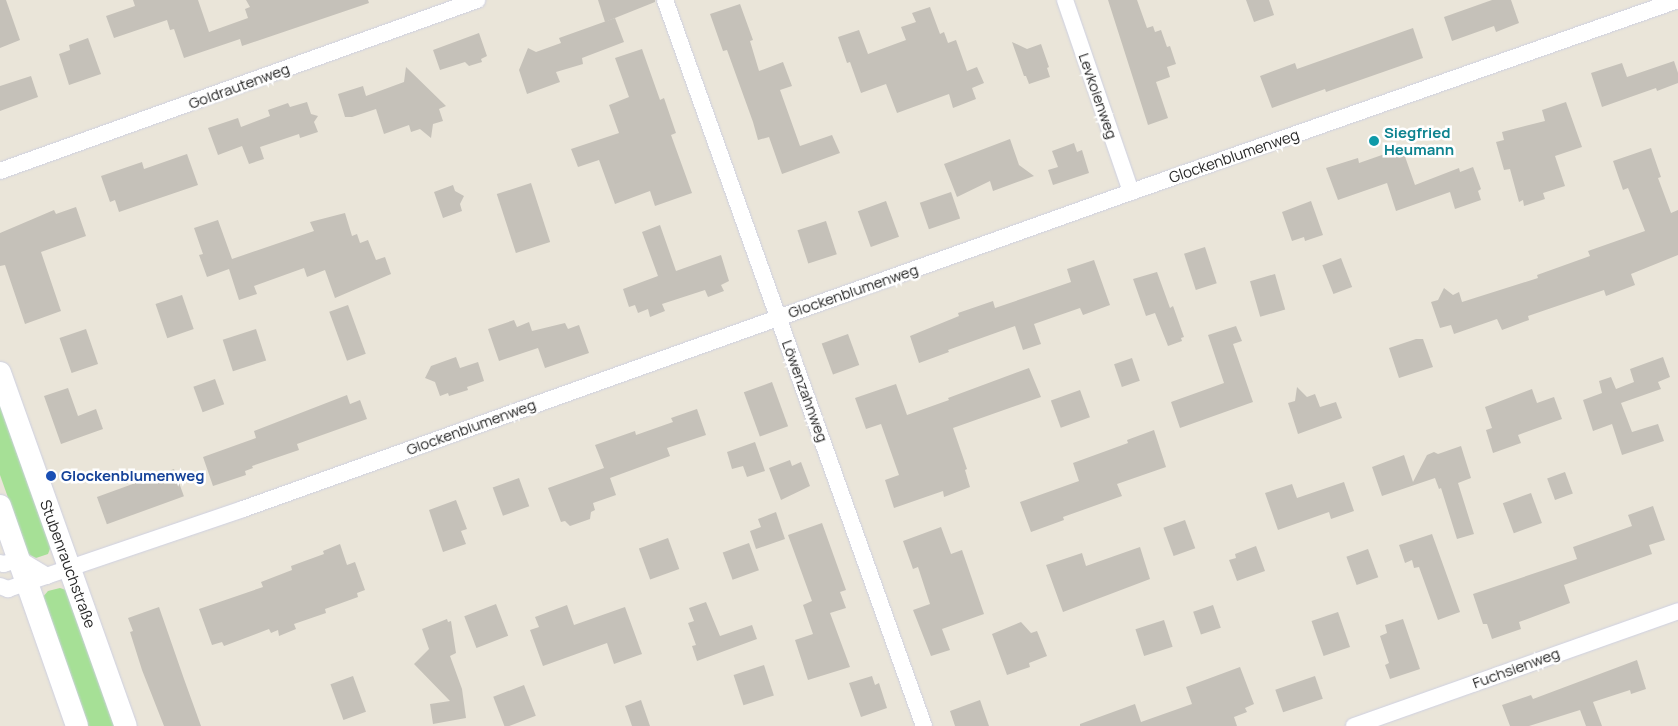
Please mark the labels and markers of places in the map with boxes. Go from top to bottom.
place label: Siegfried Heumann [1384,123,1454,158]
marker: Siegfried Heumann [1368,135,1380,147]
place label: Glockenblumenweg [61,467,205,485]
marker: Glockenblumenweg [45,470,57,482]

